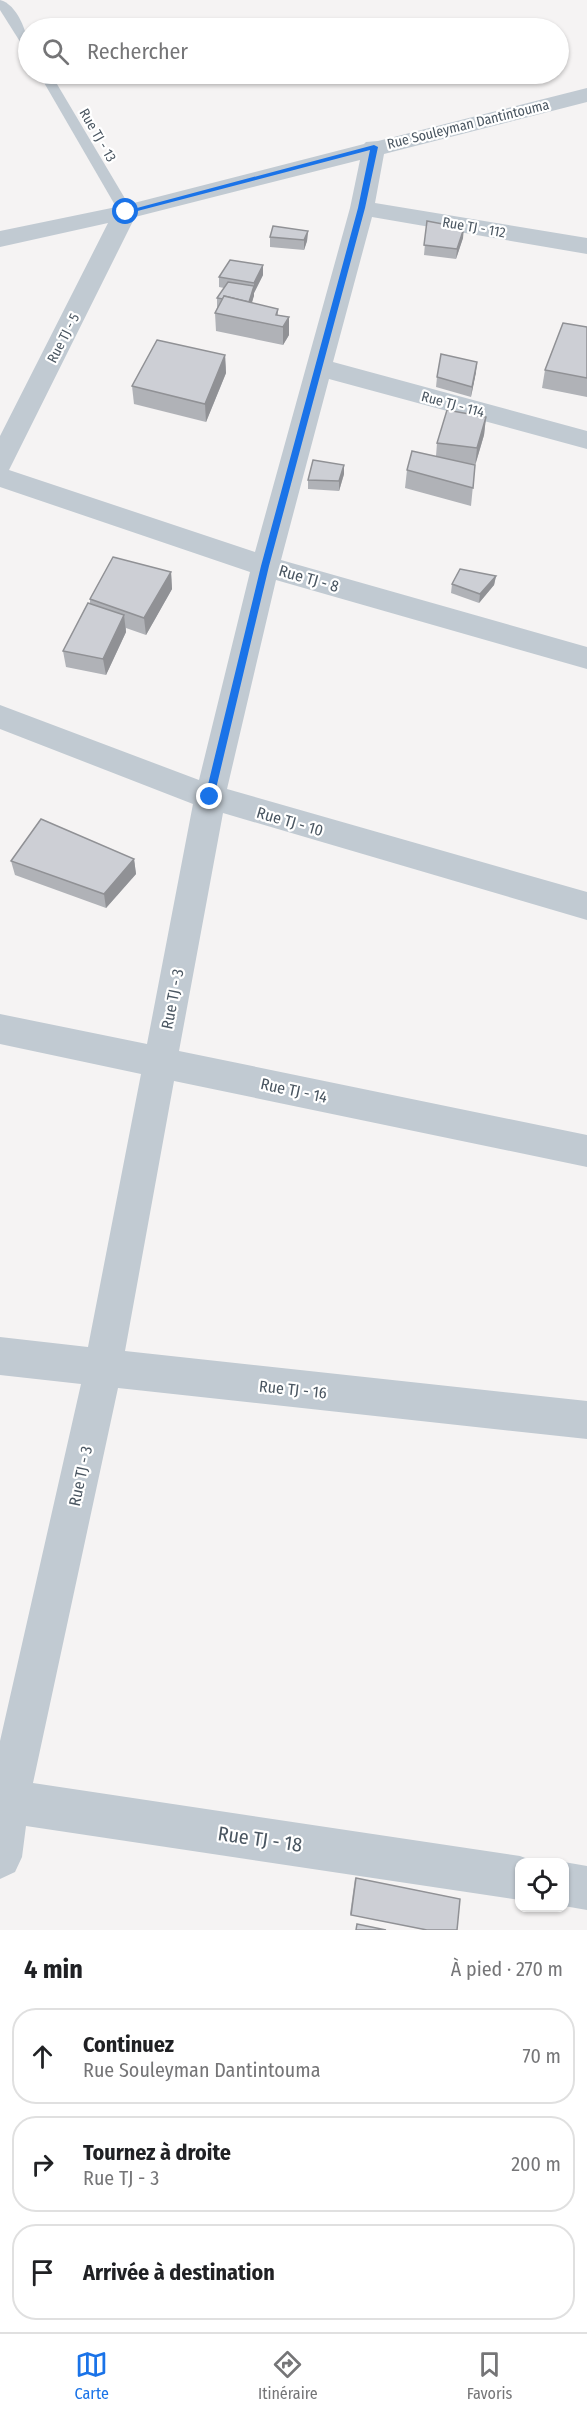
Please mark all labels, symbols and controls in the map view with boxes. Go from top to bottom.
search box [18,18,569,84]
icon: search [39,35,72,68]
text: Rechercher [87,38,188,65]
street label: Rue Souleyman Dantintouma [385,96,551,153]
street label: Rue TJ - 13 [76,106,120,165]
route start [112,198,138,224]
street label: Rue TJ - 112 [441,214,507,241]
street label: Rue TJ - 5 [44,311,83,366]
street label: Rue TJ - 114 [420,388,486,421]
street label: Rue TJ - 8 [277,561,341,596]
route end [196,783,222,809]
street label: Rue TJ - 10 [254,803,325,840]
street label: Rue TJ - 3 [157,967,188,1031]
street label: Rue TJ - 14 [259,1074,329,1107]
street label: Rue TJ - 16 [258,1377,328,1403]
street label: Rue TJ - 3 [65,1444,96,1508]
street label: Rue TJ - 18 [216,1821,304,1857]
map controls [515,1858,569,1912]
button: locate [515,1858,569,1912]
text: 4 min [24,1954,83,1985]
text: À pied · 270 m [451,1957,563,1981]
text: Continuez [83,2031,174,2058]
icon: ahead [26,2040,59,2073]
text: 70 m [523,2044,561,2068]
text: Rue Souleyman Dantintouma [83,2058,320,2082]
text: Tournez à droite [83,2139,231,2166]
icon: right [26,2148,59,2181]
text: 200 m [511,2152,561,2176]
text: Rue TJ - 3 [83,2166,159,2190]
icon: arrive [26,2256,59,2289]
text: Arrivée à destination [83,2259,275,2286]
tab: Carte [75,2348,109,2403]
tab: Itinéraire [258,2348,318,2403]
tab: Favoris [467,2348,512,2403]

